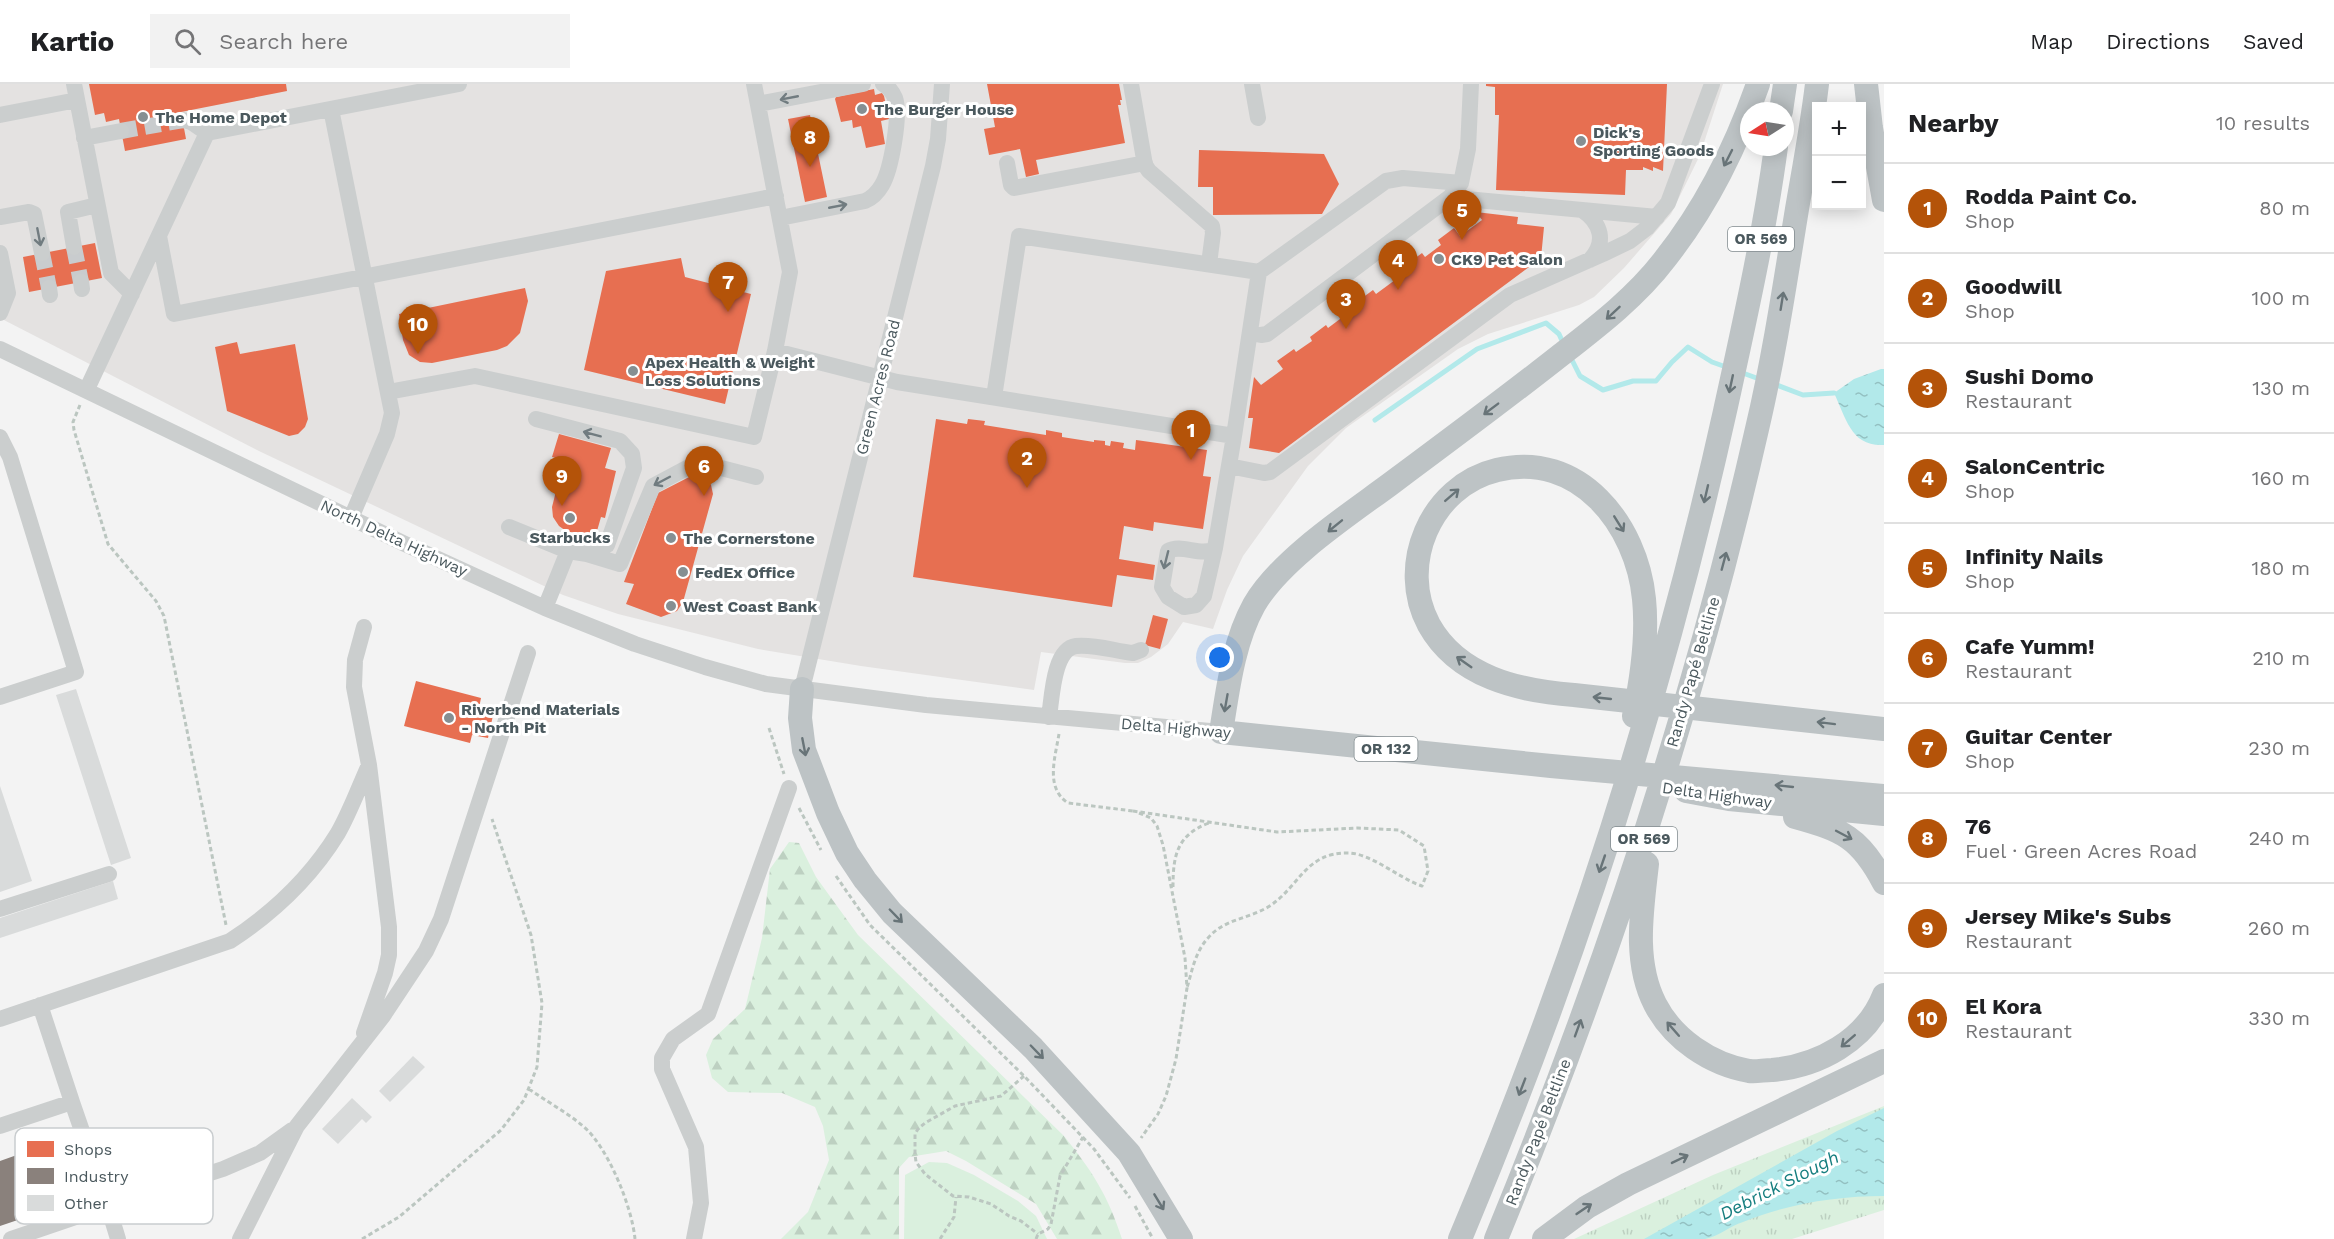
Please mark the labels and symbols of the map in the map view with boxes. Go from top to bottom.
one-way arrow [780,93,800,104]
place label: The Burger House [874,100,1014,119]
marker: The Burger House [855,102,869,116]
north arrow [1740,102,1794,156]
place label: The Home Depot [155,108,287,127]
marker: The Home Depot [136,110,150,124]
pin: 8 [790,118,830,167]
place label: Dick's Sporting Goods [1593,123,1714,160]
marker: Dick's Sporting Goods [1574,134,1588,148]
one-way arrow [1722,148,1734,166]
pin: 5 [1442,190,1482,240]
one-way arrow [827,200,847,211]
one-way arrow [34,226,45,246]
road number: OR 569 [1728,227,1794,251]
pin: 4 [1378,240,1418,290]
place label: CK9 Pet Salon [1451,250,1563,269]
marker: CK9 Pet Salon [1432,252,1446,266]
pin: 7 [708,262,748,312]
pin: 3 [1326,280,1366,329]
one-way arrow [1777,291,1788,311]
pin: 10 [398,304,438,354]
one-way arrow [1605,306,1620,320]
street label: Green Acres Road [852,317,904,457]
place label: Apex Health & Weight Loss Solutions [645,353,815,390]
marker: Apex Health & Weight Loss Solutions [626,364,640,378]
one-way arrow [1725,374,1736,393]
one-way arrow [1483,402,1499,415]
pin: 1 [1172,410,1210,460]
one-way arrow [583,427,602,439]
pin: 2 [1008,438,1046,488]
pin: 6 [684,446,724,496]
pin: 9 [542,456,582,506]
one-way arrow [654,475,671,487]
one-way arrow [1700,484,1711,503]
one-way arrow [1444,488,1459,502]
street label: North Delta Highway [318,496,471,581]
marker: Starbucks [563,511,577,525]
one-way arrow [1614,515,1626,532]
one-way arrow [1327,519,1343,532]
place label: Starbucks [529,528,611,547]
place label: The Cornerstone [683,529,815,548]
marker: The Cornerstone [664,531,678,545]
one-way arrow [1160,550,1171,569]
one-way arrow [1719,552,1730,571]
place label: FedEx Office [695,563,795,582]
marker: FedEx Office [676,565,690,579]
street label: Randy Papé Beltline [1662,595,1724,749]
place label: West Coast Bank [683,597,817,616]
marker: West Coast Bank [664,599,678,613]
your location [1205,643,1234,672]
one-way arrow [1457,656,1473,668]
one-way arrow [1220,692,1231,712]
one-way arrow [1592,692,1612,703]
place label: Riverbend Materials - North Pit [461,700,620,737]
marker: Riverbend Materials - North Pit [442,711,456,725]
street label: Delta Highway [1120,714,1233,742]
one-way arrow [1816,717,1836,728]
one-way arrow [799,737,810,756]
road number: OR 132 [1354,737,1418,761]
street label: Delta Highway [1661,778,1774,812]
one-way arrow [1775,780,1794,791]
road number: OR 569 [1611,827,1677,851]
one-way arrow [1835,829,1852,841]
one-way arrow [1596,854,1607,873]
one-way arrow [889,909,904,924]
one-way arrow [1574,1019,1585,1038]
one-way arrow [1666,1022,1680,1037]
one-way arrow [1841,1034,1856,1048]
one-way arrow [1029,1044,1043,1059]
street label: Randy Papé Beltline [1501,1056,1575,1208]
one-way arrow [1516,1077,1527,1096]
legend [15,1128,213,1224]
text: Shops [64,1140,112,1159]
water label: Debrick Slough [1716,1146,1842,1224]
one-way arrow [1671,1152,1689,1164]
text: Industry [64,1167,129,1186]
one-way arrow [1154,1193,1166,1210]
text: Other [64,1194,109,1213]
one-way arrow [1576,1203,1592,1215]

